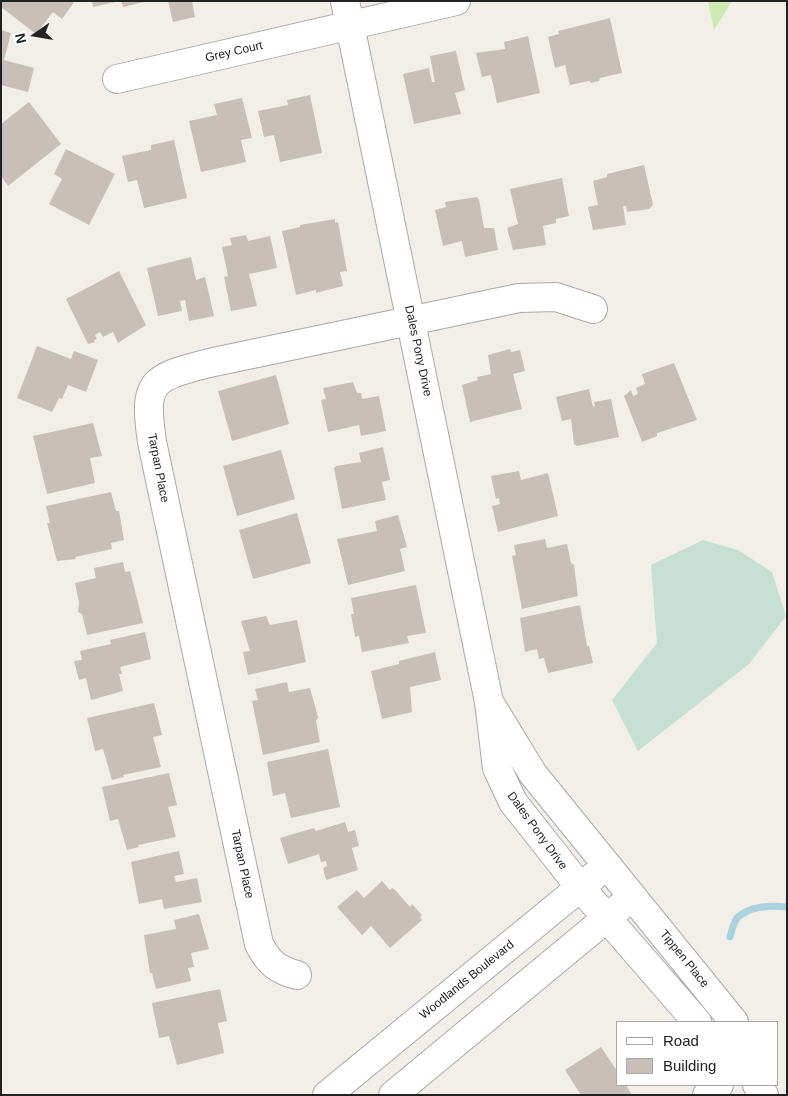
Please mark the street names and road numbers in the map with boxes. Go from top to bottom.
street label: Grey Court [204,38,264,66]
street label: Dales Pony Drive [401,304,435,398]
street label: Tarpan Place [144,432,172,504]
street label: Dales Pony Drive [504,789,570,873]
street label: Tarpan Place [228,828,256,900]
street label: Tippen Place [657,927,711,991]
street label: Woodlands Boulevard [417,938,517,1022]

